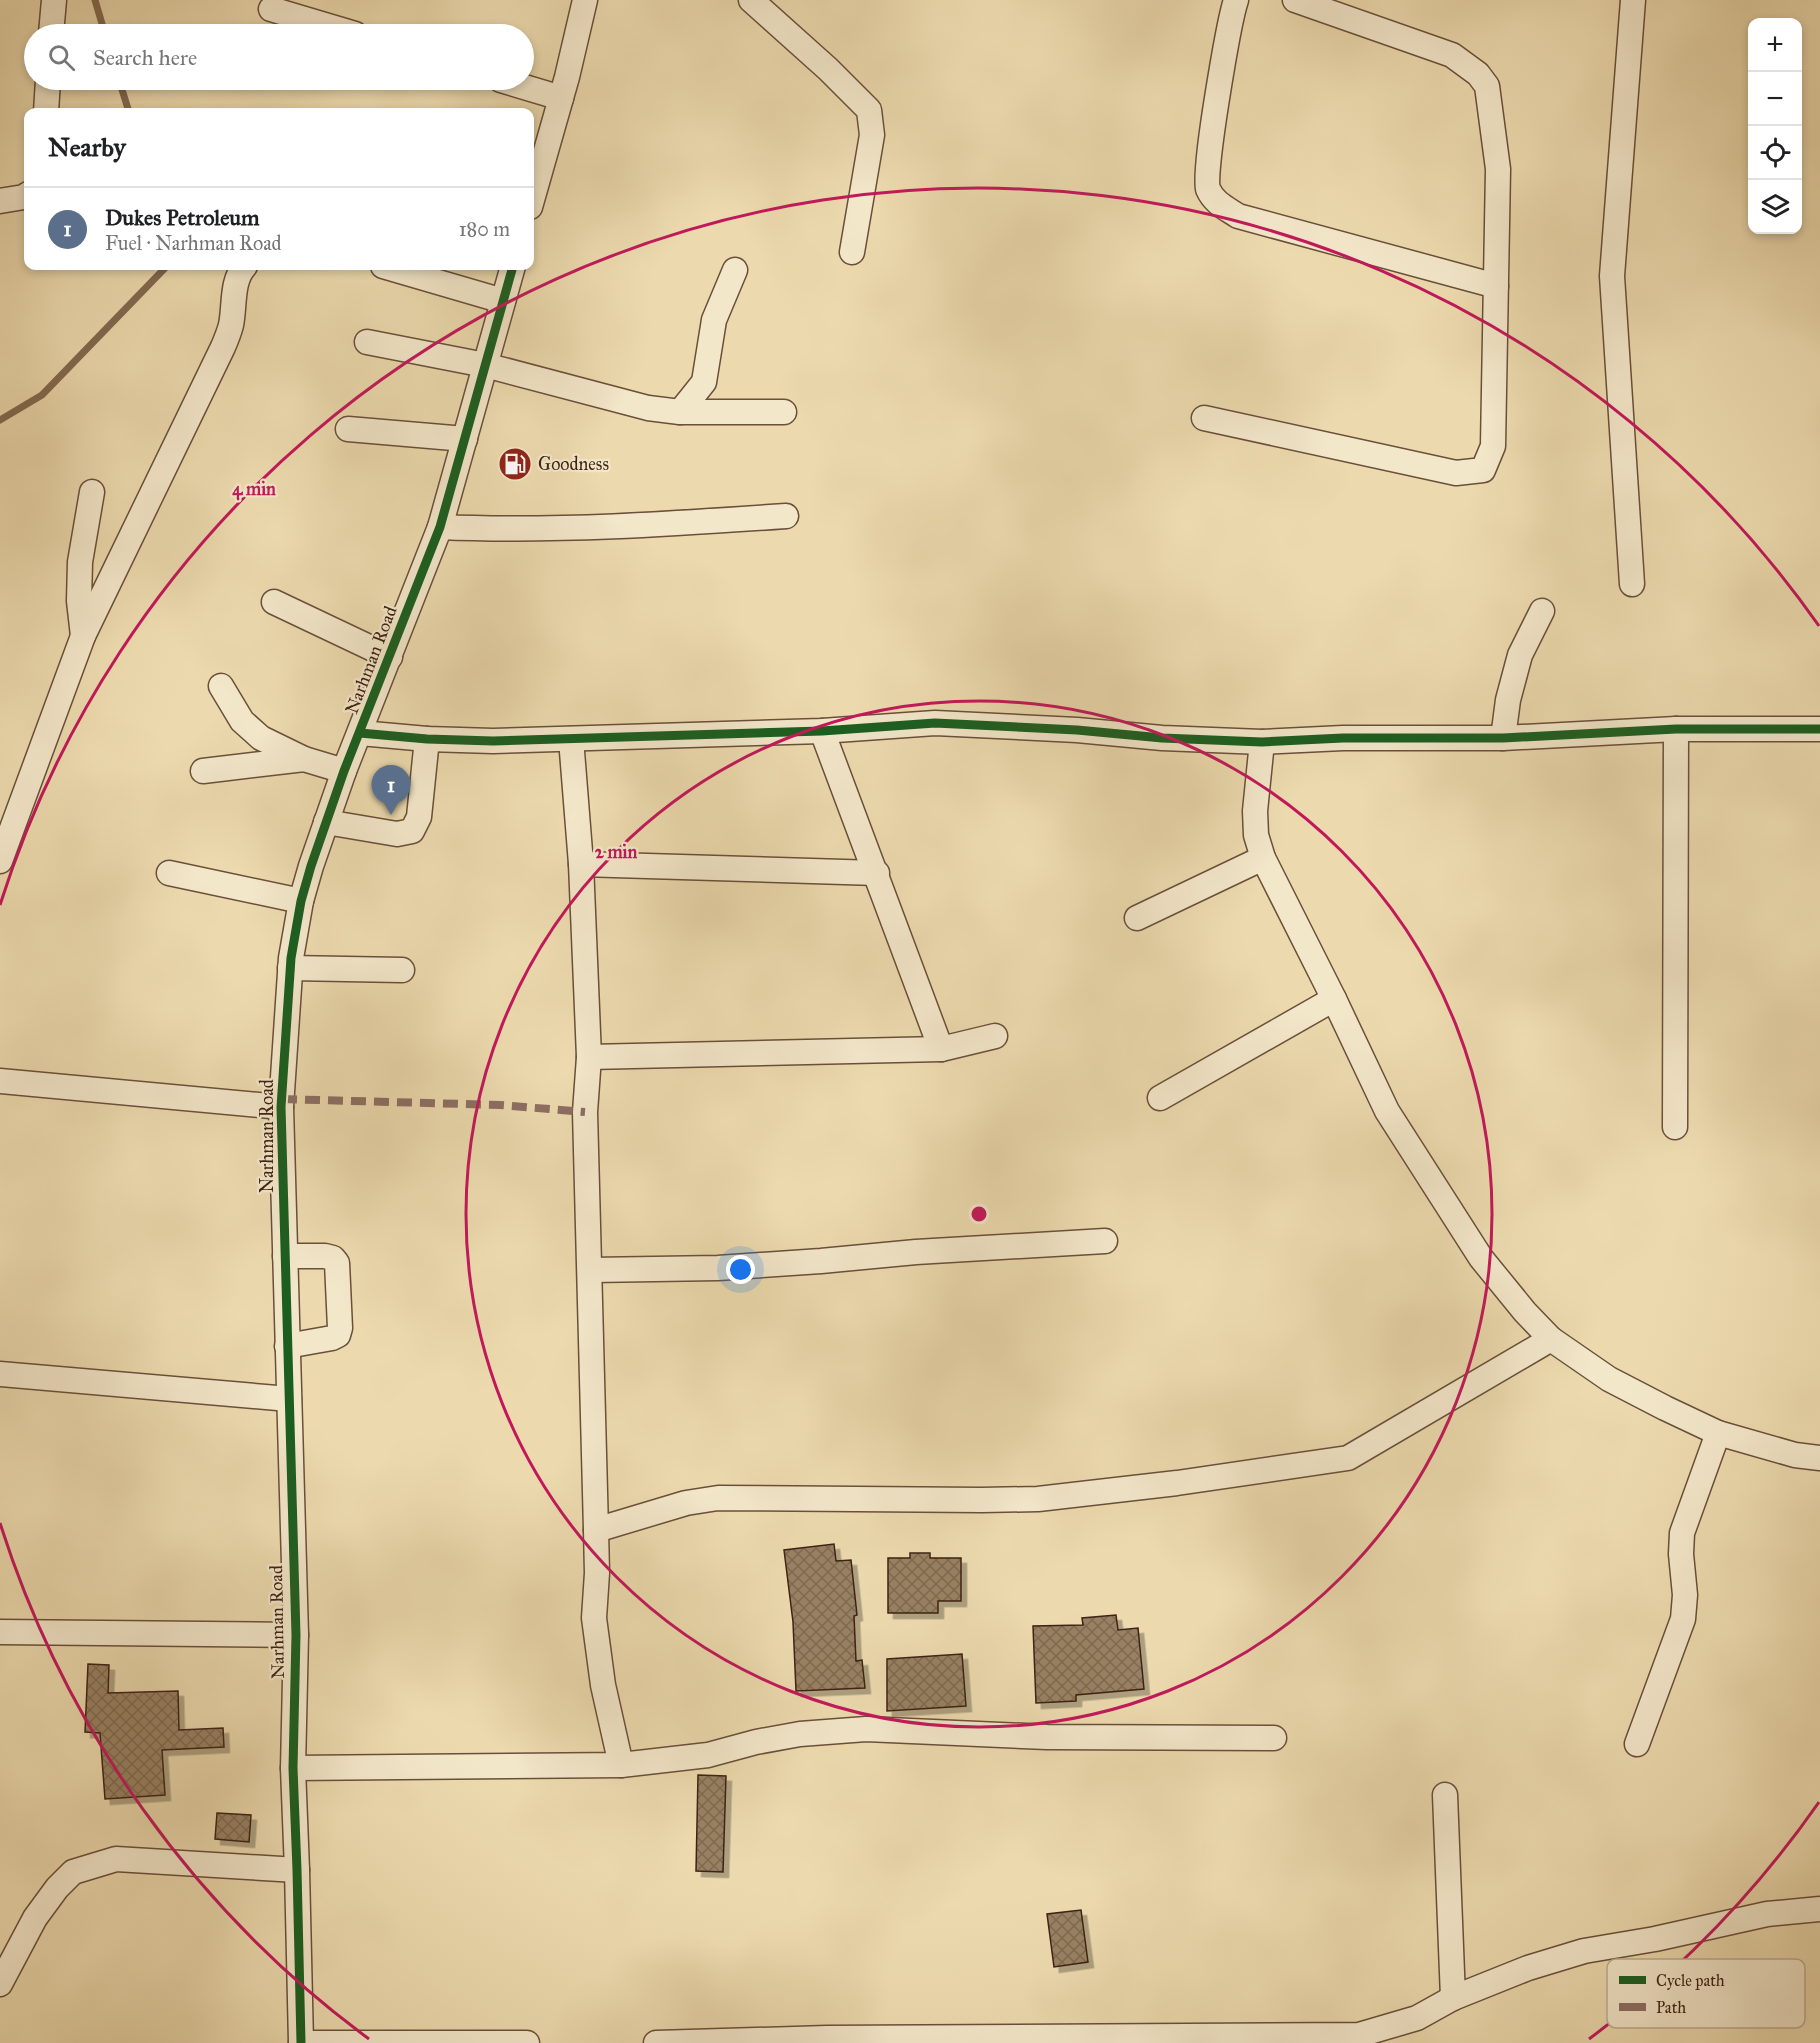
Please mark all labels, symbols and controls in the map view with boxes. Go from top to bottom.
map controls [1748,18,1802,234]
button: + [1748,18,1802,72]
search box [24,24,534,90]
icon: search [45,41,78,74]
text: Search here [93,44,197,71]
button: − [1748,72,1802,126]
button: locate [1748,126,1802,180]
text: Nearby [48,131,126,163]
button: layers [1748,180,1802,234]
text: Dukes Petroleum [105,204,260,231]
text: 1 [64,217,71,241]
text: 180 m [459,217,510,241]
text: Fuel · Narhman Road [105,231,282,255]
fuel station icon: Goodness [497,446,533,482]
place label: Goodness [538,453,609,475]
text: 4 min [232,478,276,501]
street label: Narhman Road [340,603,402,717]
pin: 1 [372,766,410,815]
text: 2 min [595,841,638,863]
street label: Narhman Road [256,1079,278,1193]
centre of rings [969,1204,989,1224]
your location [726,1255,755,1284]
street label: Narhman Road [265,1565,289,1679]
legend [1607,1959,1805,2028]
text: Cycle path [1656,1971,1725,1990]
text: Path [1656,1998,1686,2017]

